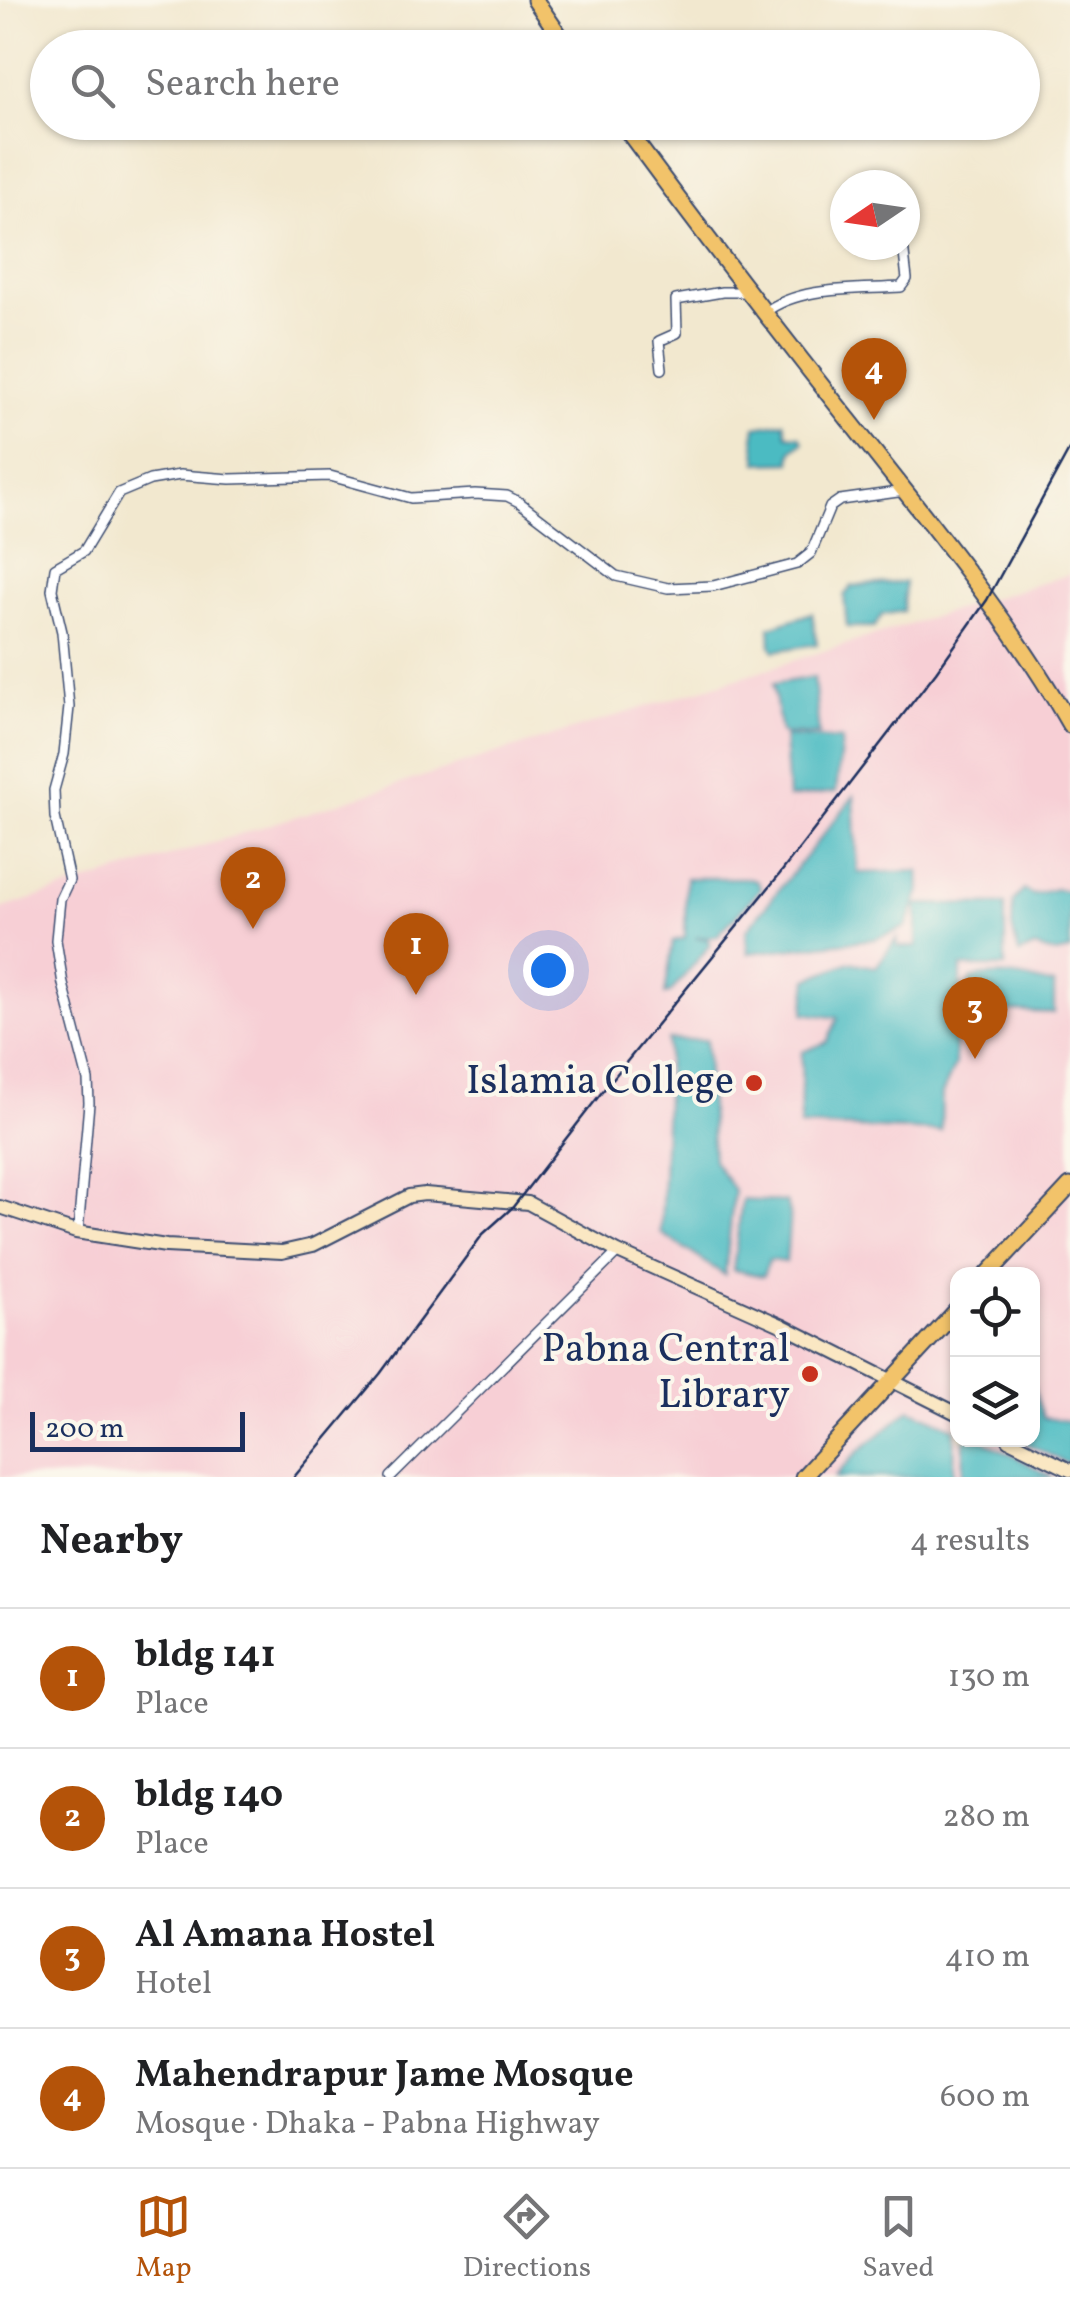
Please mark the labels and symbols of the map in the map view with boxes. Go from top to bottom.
north arrow [830,170,920,260]
pin: 4 [842,338,906,420]
pin: 2 [220,846,286,929]
pin: 1 [384,912,448,995]
your location [523,945,574,996]
pin: 3 [942,976,1008,1059]
place label: Islamia College [466,1055,734,1111]
marker: Islamia College [743,1072,765,1094]
place label: Pabna Central Library [542,1323,790,1425]
marker: Pabna Central Library [799,1363,821,1385]
scale bar [30,1407,245,1452]

